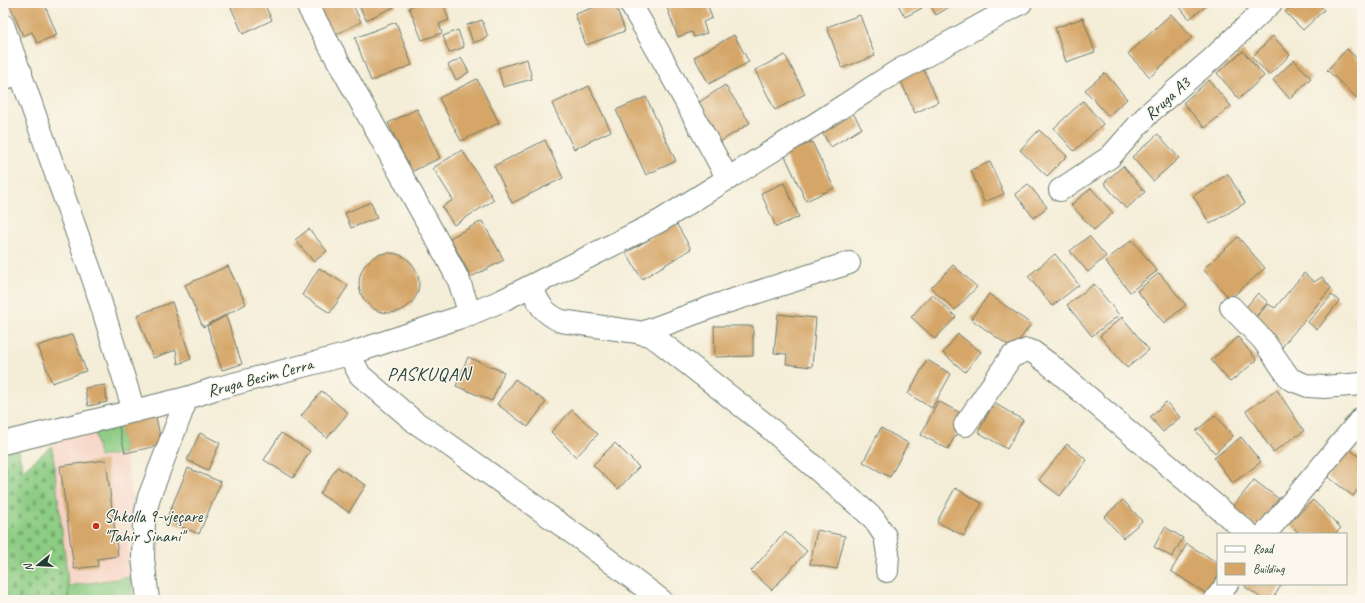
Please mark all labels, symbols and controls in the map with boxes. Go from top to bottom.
street label: Rruga A3 [1140,71,1196,124]
street label: Rruga Besim Cerra [205,353,317,402]
district label: PASKUQAN [387,362,473,386]
place label: Shkolla 9-vjeçare "Tahir Sinani" [104,506,204,547]
marker: Shkolla 9-vjeçare "Tahir Sinani" [91,521,101,531]
legend [1217,533,1347,585]
text: Road [1253,541,1275,557]
north arrow [18,545,58,585]
text: N [20,561,36,573]
text: Building [1253,561,1285,577]

